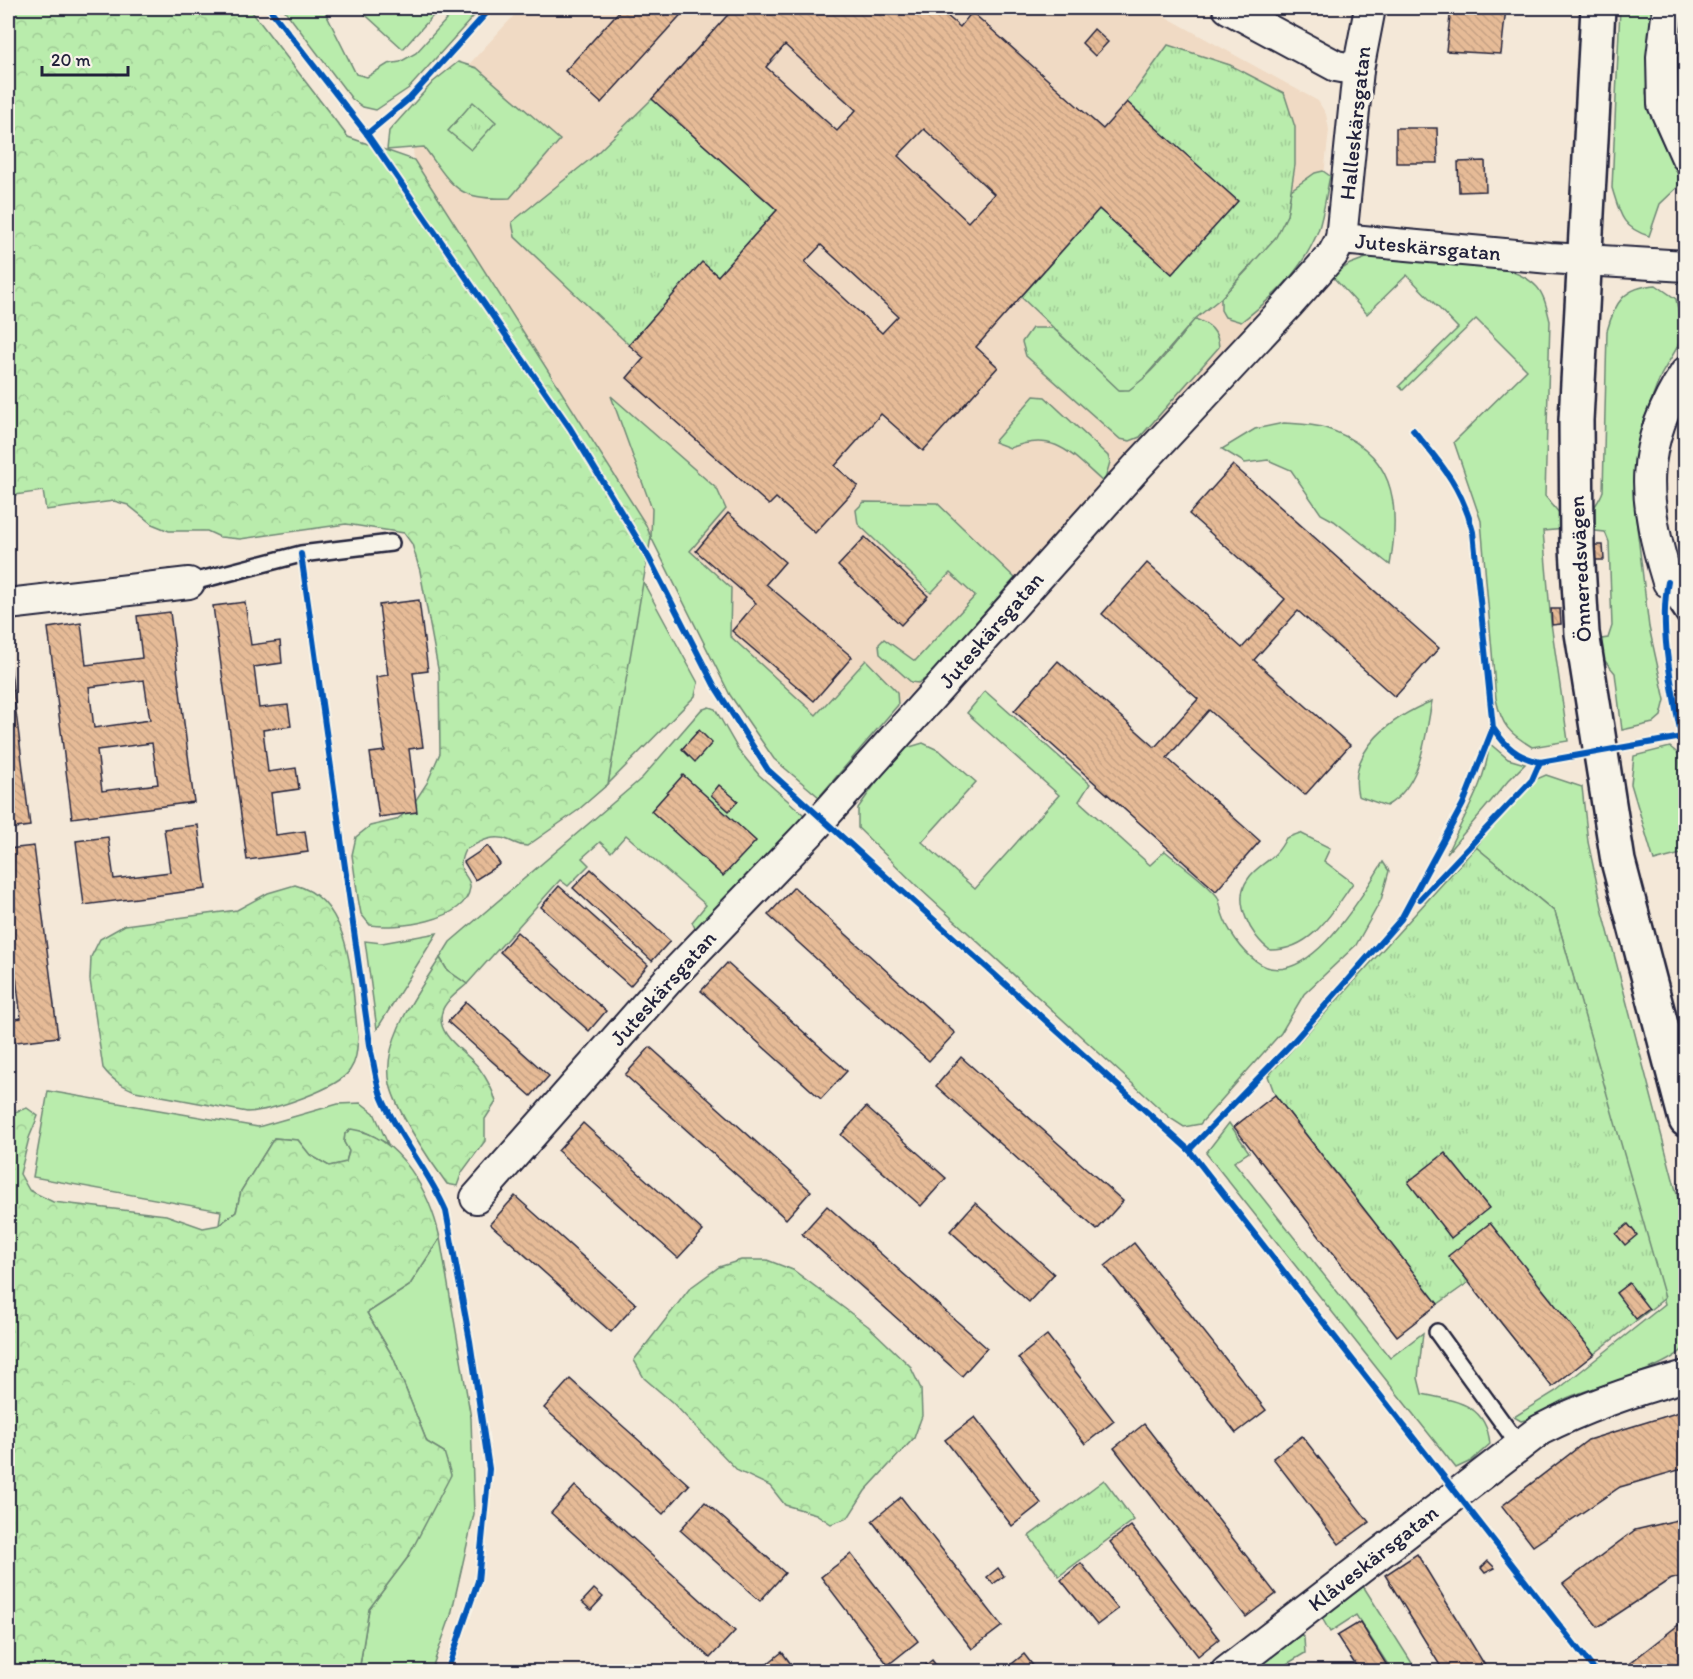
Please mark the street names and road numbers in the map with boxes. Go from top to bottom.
street label: Halleskärsgatan [1333,44,1377,201]
street label: Juteskärsgatan [1354,227,1502,267]
street label: Önneredsvägen [1563,495,1597,643]
street label: Juteskärsgatan [933,566,1049,694]
street label: Juteskärsgatan [604,924,722,1051]
street label: Klåveskärsgatan [1303,1499,1444,1617]

